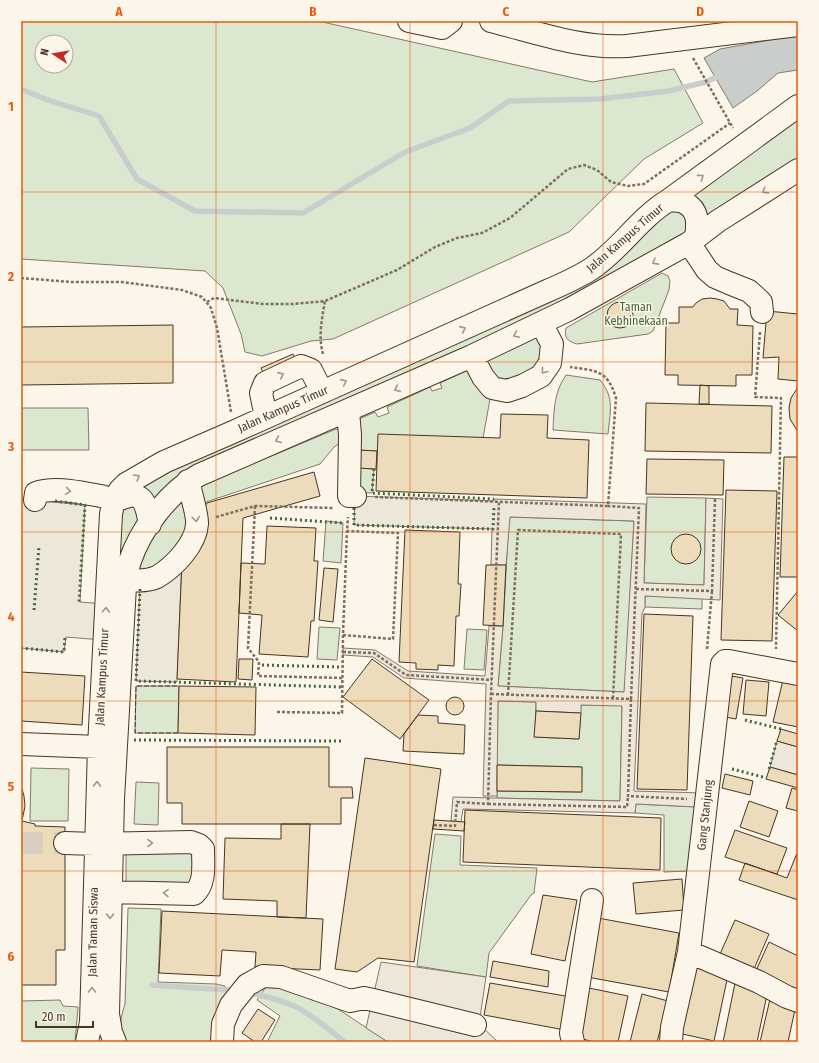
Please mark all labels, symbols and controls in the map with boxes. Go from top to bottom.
text: A [114,4,123,19]
text: B [309,4,317,19]
text: C [503,4,510,19]
text: D [696,4,704,19]
north arrow [34,34,74,74]
text: N [38,47,52,57]
text: 1 [8,99,14,114]
one-way arrow [696,175,703,182]
one-way arrow [762,187,769,194]
street label: Jalan Kampus Timur [584,200,667,275]
one-way arrow [652,257,659,264]
text: 2 [7,269,14,284]
park label: Taman Kebhinekaan [604,300,668,328]
one-way arrow [458,326,466,334]
one-way arrow [512,330,520,338]
one-way arrow [542,367,549,374]
one-way arrow [277,372,284,380]
one-way arrow [340,379,347,387]
street label: Jalan Kampus Timur [236,382,331,435]
one-way arrow [394,384,402,392]
one-way arrow [274,435,282,443]
text: 3 [7,439,14,454]
one-way arrow [133,474,140,482]
one-way arrow [65,486,71,495]
one-way arrow [191,516,200,522]
one-way arrow [101,607,110,613]
text: 4 [8,609,15,624]
street label: Jalan Kampus Timur [92,627,112,726]
text: 5 [8,779,14,794]
street label: Gang Stanjung [694,779,716,851]
one-way arrow [93,781,102,787]
one-way arrow [147,839,153,847]
street label: Jalan Taman Siswa [85,887,101,977]
one-way arrow [163,889,169,897]
one-way arrow [106,913,114,919]
text: 6 [8,949,15,964]
one-way arrow [88,987,96,993]
scale bar [36,1003,93,1029]
text: 20 m [42,1010,66,1024]

